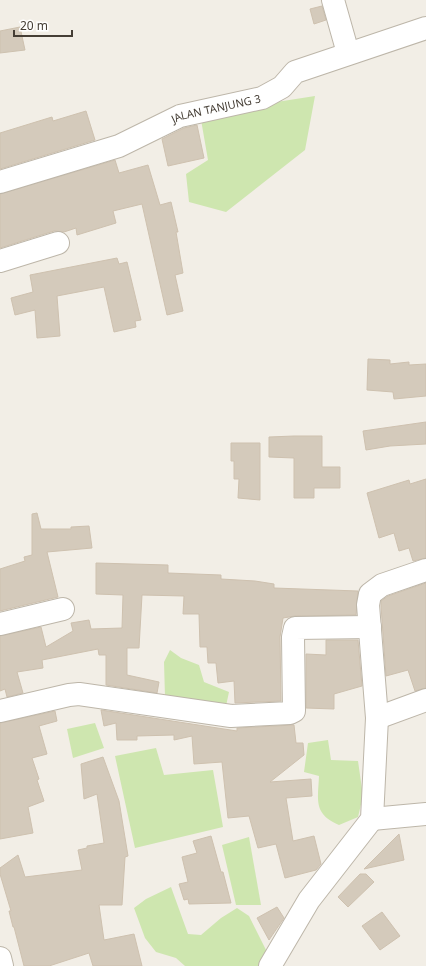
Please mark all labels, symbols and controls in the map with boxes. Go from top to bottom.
scale bar [14,12,72,38]
text: 20 m [20,17,48,34]
street label: JALAN TANJUNG 3 [167,91,262,127]

